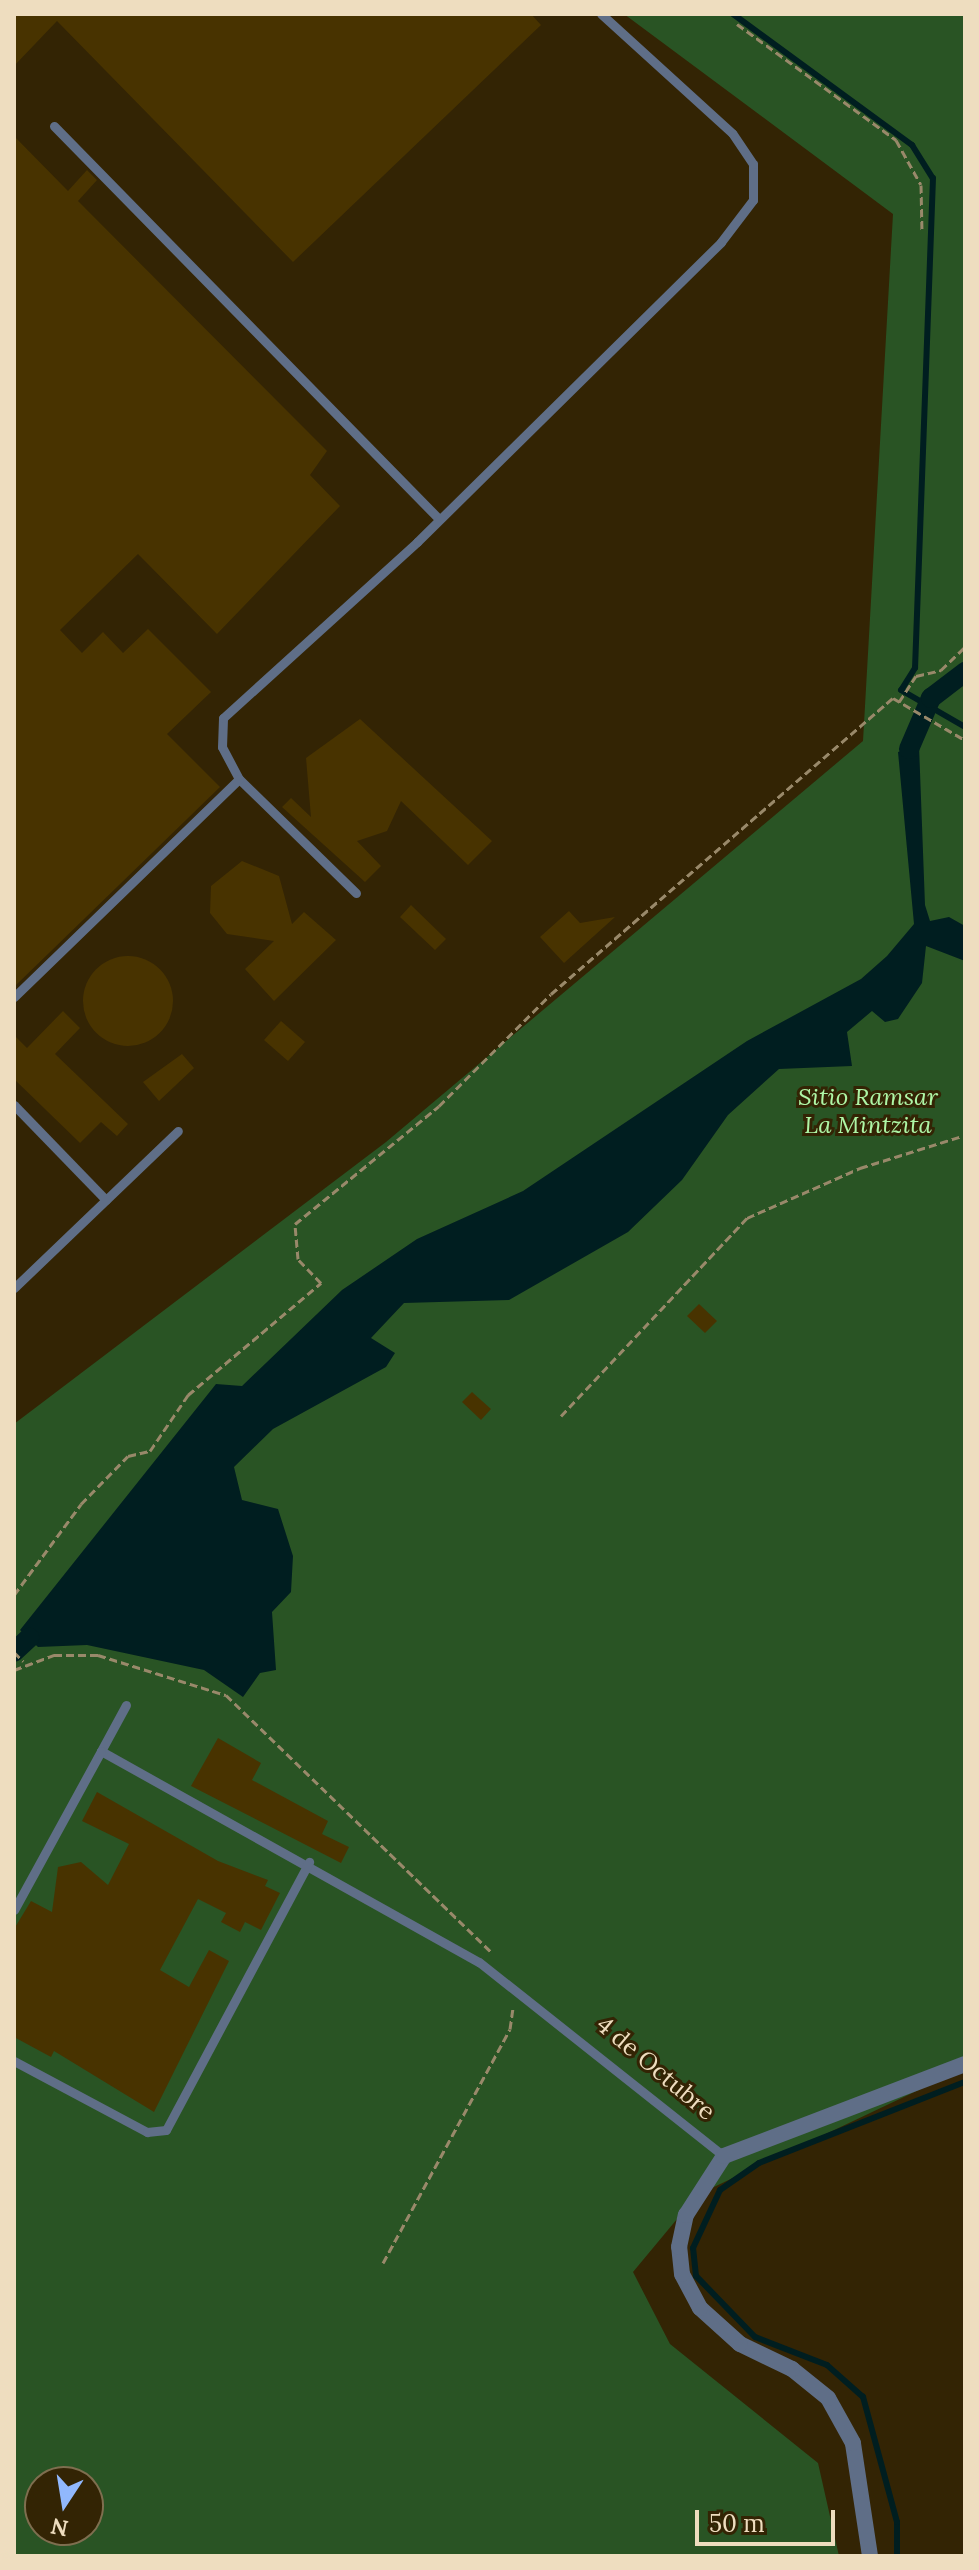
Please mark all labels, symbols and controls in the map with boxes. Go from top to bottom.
park label: Sitio Ramsar La Mintzita [798,1083,938,1139]
street label: 4 de Octubre [591,2010,721,2126]
north arrow [24,2466,104,2546]
scale bar [699,2494,839,2544]
text: 50 m [709,2508,765,2539]
text: N [48,2512,71,2543]

